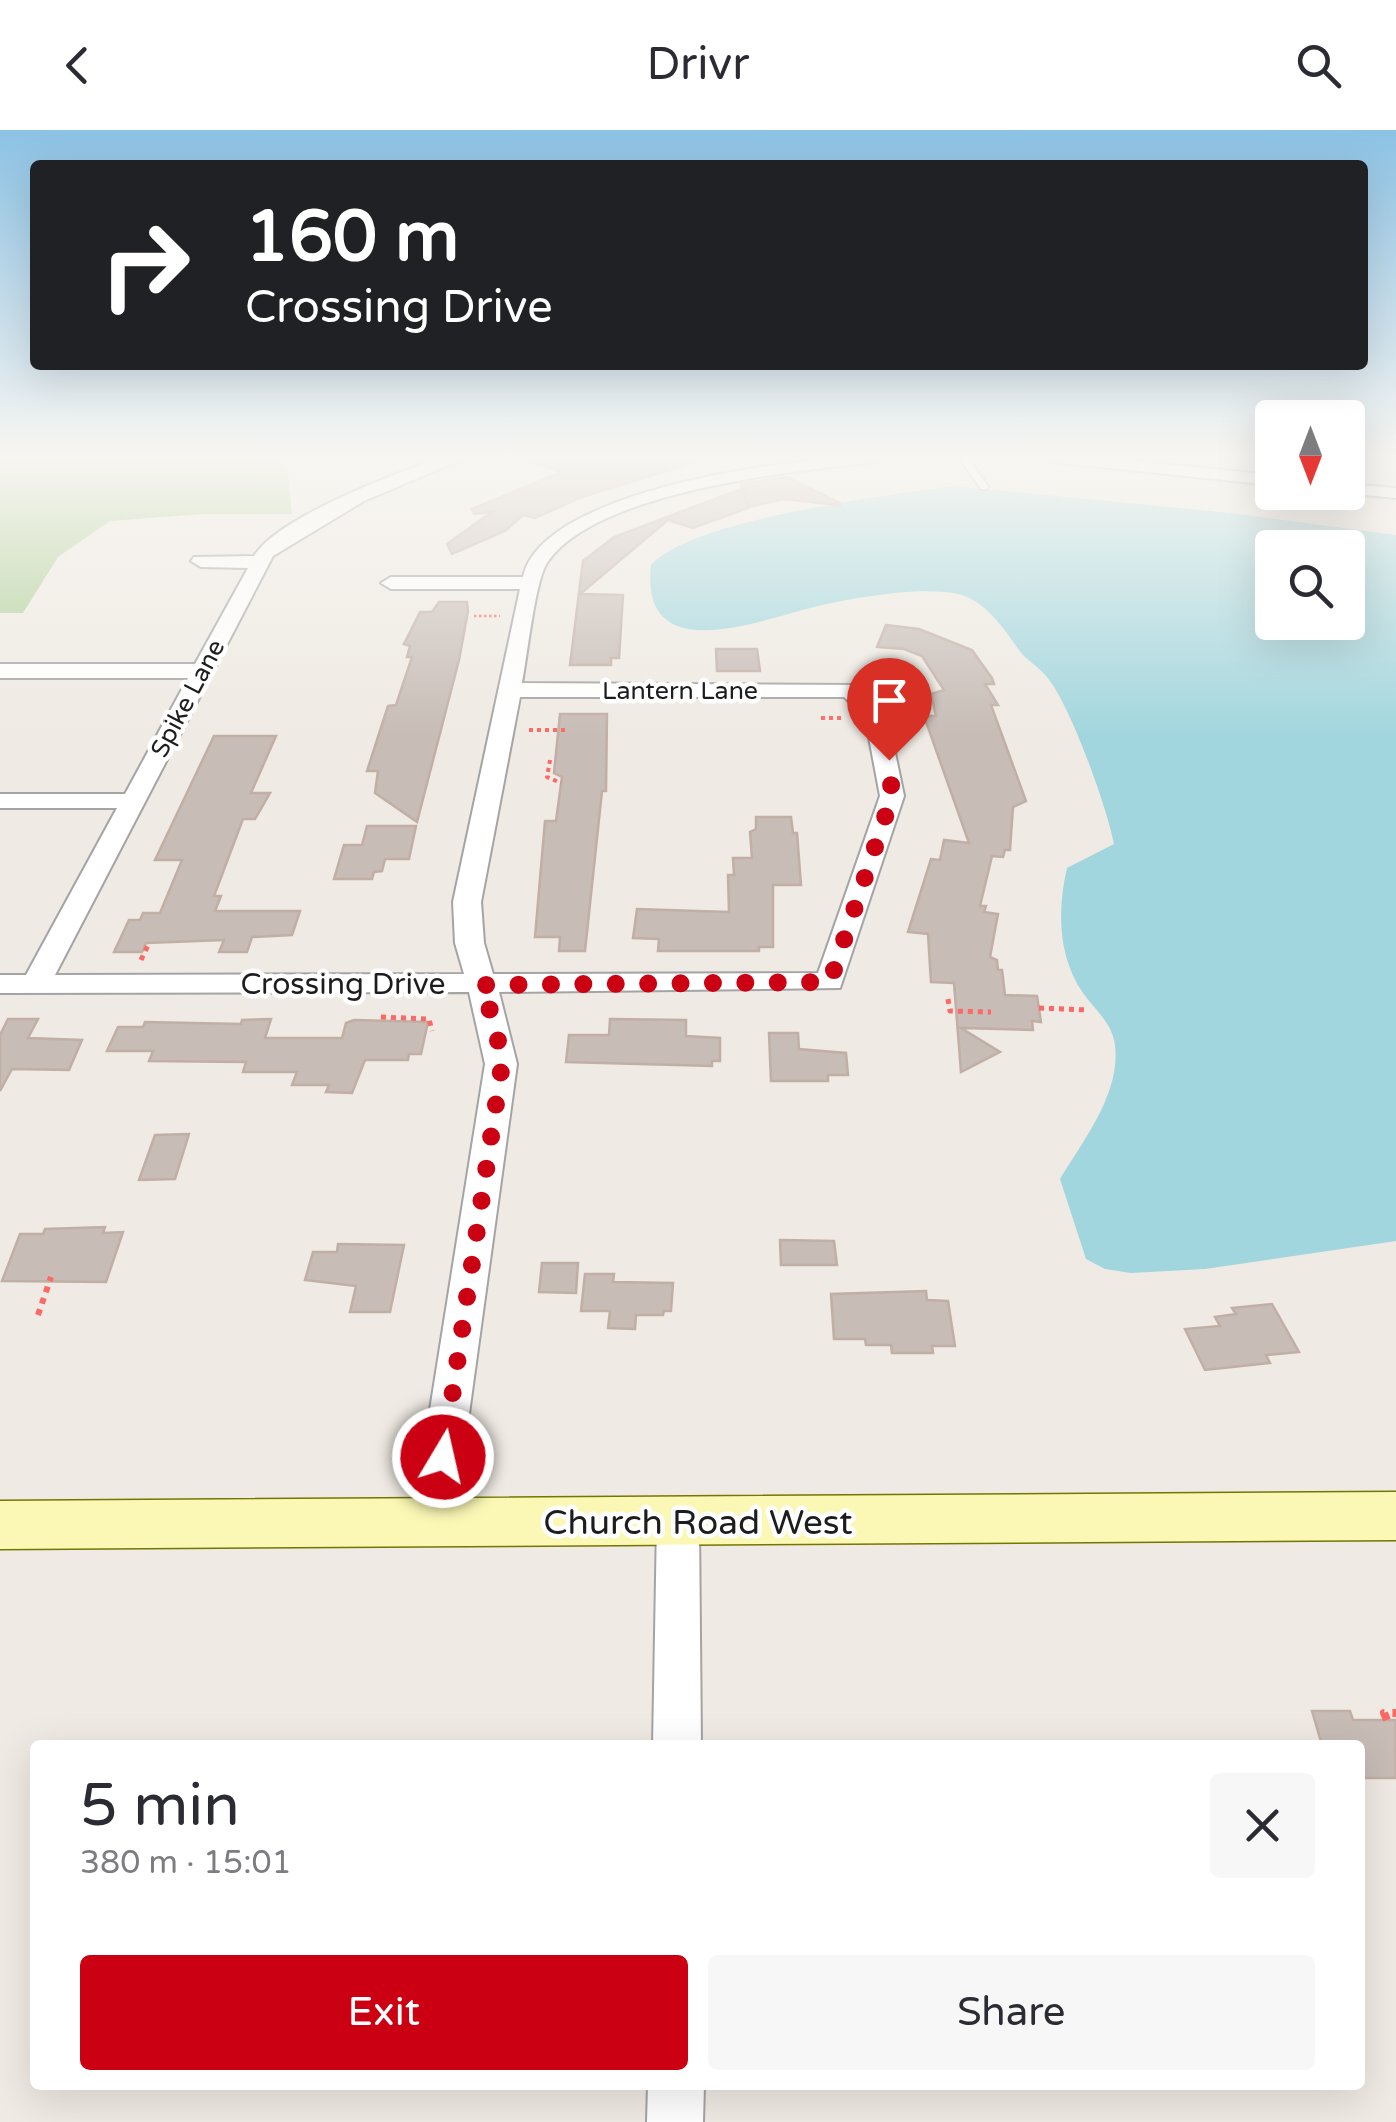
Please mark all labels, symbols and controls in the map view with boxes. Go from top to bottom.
icon: back [50,38,105,93]
text: Drivr [647,38,749,92]
icon: search [1291,38,1346,93]
text: 160 m [245,196,459,280]
icon: right [80,200,210,330]
text: Crossing Drive [245,281,553,335]
north arrow [1255,400,1365,510]
map controls [1255,400,1365,640]
button: search [1255,530,1365,640]
street label: Spike Lane [144,634,231,762]
pin [847,658,932,761]
icon: arrive [862,673,917,728]
street label: Lantern Lane [602,676,758,706]
street label: Crossing Drive [240,966,446,1003]
position arrow [391,1405,495,1509]
street label: Church Road West [543,1502,853,1544]
text: 5 min [80,1770,240,1842]
button: close [1210,1773,1315,1878]
text: 380 m · 15:01 [80,1844,292,1882]
button: Exit [80,1955,688,2070]
button: Share [708,1955,1315,2070]

